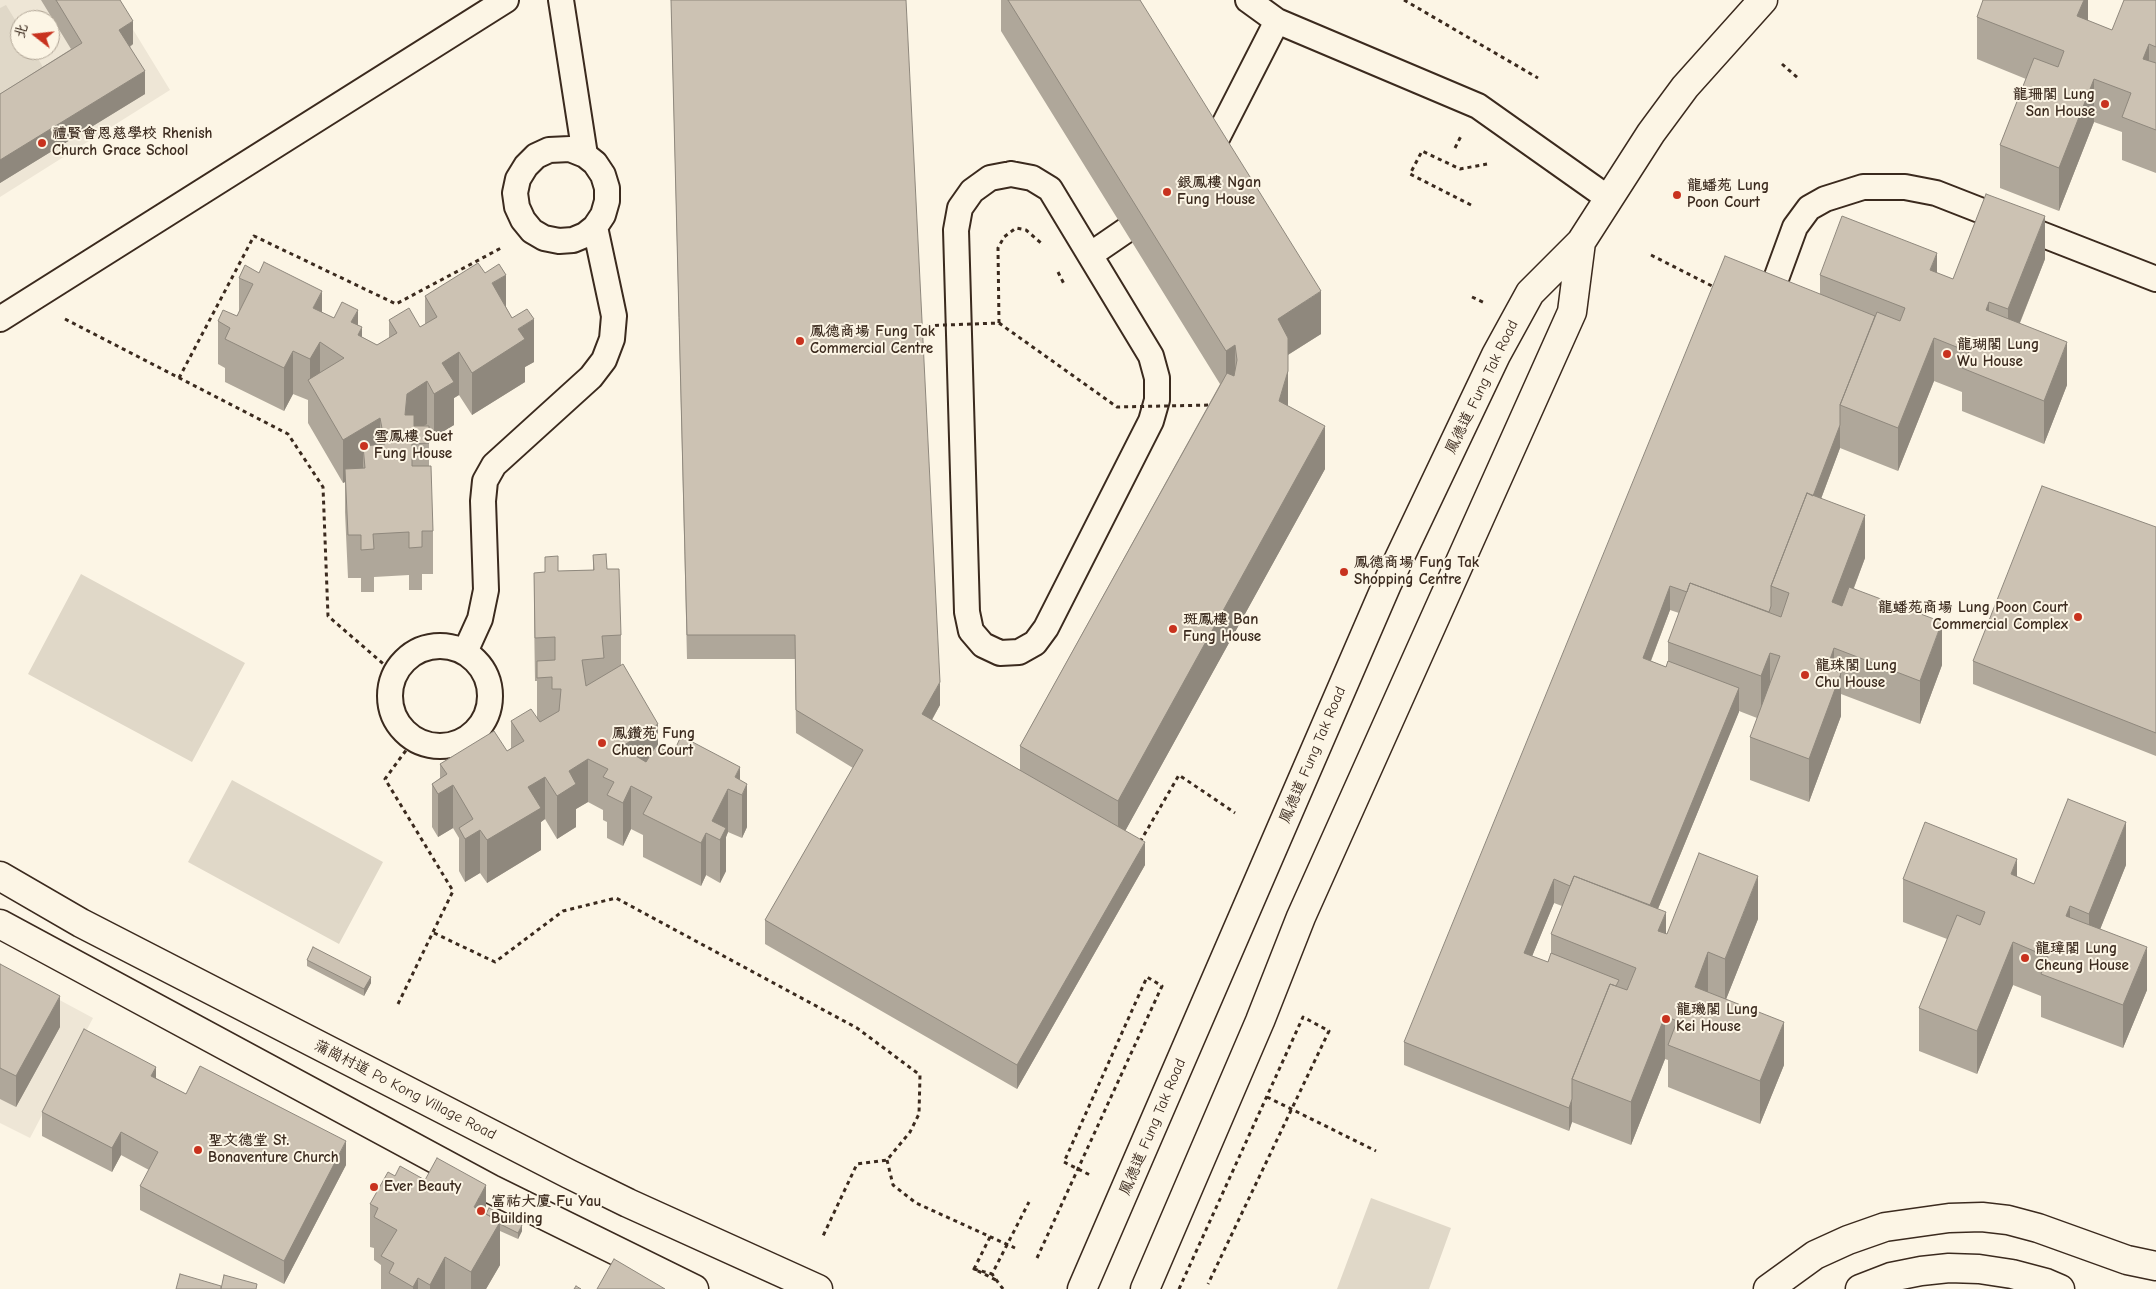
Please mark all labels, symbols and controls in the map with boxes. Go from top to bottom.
north arrow [10,10,60,60]
text: 北 [11,22,31,40]
place label: 龍珊閣 Lung San House [2013,86,2095,121]
marker: 龍珊閣 Lung San House [2099,98,2111,110]
place label: 禮賢會恩慈學校 Rhenish Church Grace School [52,125,212,160]
marker: 禮賢會恩慈學校 Rhenish Church Grace School [36,137,48,149]
place label: 銀鳳樓 Ngan Fung House [1177,174,1261,209]
place label: 龍蟠苑 Lung Poon Court [1687,177,1769,212]
marker: 銀鳳樓 Ngan Fung House [1161,186,1173,198]
marker: 龍蟠苑 Lung Poon Court [1671,189,1683,201]
street label: 鳳德道 Fung Tak Road [1442,317,1522,457]
place label: 鳳德商場 Fung Tak Commercial Centre [810,323,935,358]
marker: 鳳德商場 Fung Tak Commercial Centre [794,335,806,347]
place label: 龍瑚閣 Lung Wu House [1957,336,2039,371]
marker: 龍瑚閣 Lung Wu House [1941,348,1953,360]
place label: 雪鳳樓 Suet Fung House [374,428,453,463]
marker: 雪鳳樓 Suet Fung House [358,440,370,452]
place label: 鳳德商場 Fung Tak Shopping Centre [1354,554,1479,589]
marker: 鳳德商場 Fung Tak Shopping Centre [1338,566,1350,578]
place label: 龍蟠苑商場 Lung Poon Court Commercial Complex [1878,599,2068,634]
place label: 斑鳳樓 Ban Fung House [1183,611,1261,646]
marker: 龍蟠苑商場 Lung Poon Court Commercial Complex [2072,611,2084,623]
marker: 斑鳳樓 Ban Fung House [1167,623,1179,635]
place label: 龍珠閣 Lung Chu House [1815,657,1897,692]
marker: 龍珠閣 Lung Chu House [1799,669,1811,681]
street label: 鳳德道 Fung Tak Road [1276,684,1350,826]
place label: 鳳鑽苑 Fung Chuen Court [612,725,695,760]
marker: 鳳鑽苑 Fung Chuen Court [596,737,608,749]
place label: 龍璋閣 Lung Cheung House [2035,940,2129,975]
marker: 龍璋閣 Lung Cheung House [2019,952,2031,964]
place label: 龍璣閣 Lung Kei House [1676,1001,1758,1036]
marker: 龍璣閣 Lung Kei House [1660,1013,1672,1025]
street label: 蒲崗村道 Po Kong Village Road [311,1036,499,1144]
street label: 鳳德道 Fung Tak Road [1116,1056,1190,1198]
place label: 聖文德堂 St. Bonaventure Church [208,1132,339,1167]
marker: 聖文德堂 St. Bonaventure Church [192,1144,204,1156]
place label: Ever Beauty [384,1178,461,1196]
marker: Ever Beauty [368,1181,380,1193]
place label: 富祐大廈 Fu Yau Building [491,1193,601,1228]
marker: 富祐大廈 Fu Yau Building [475,1205,487,1217]

